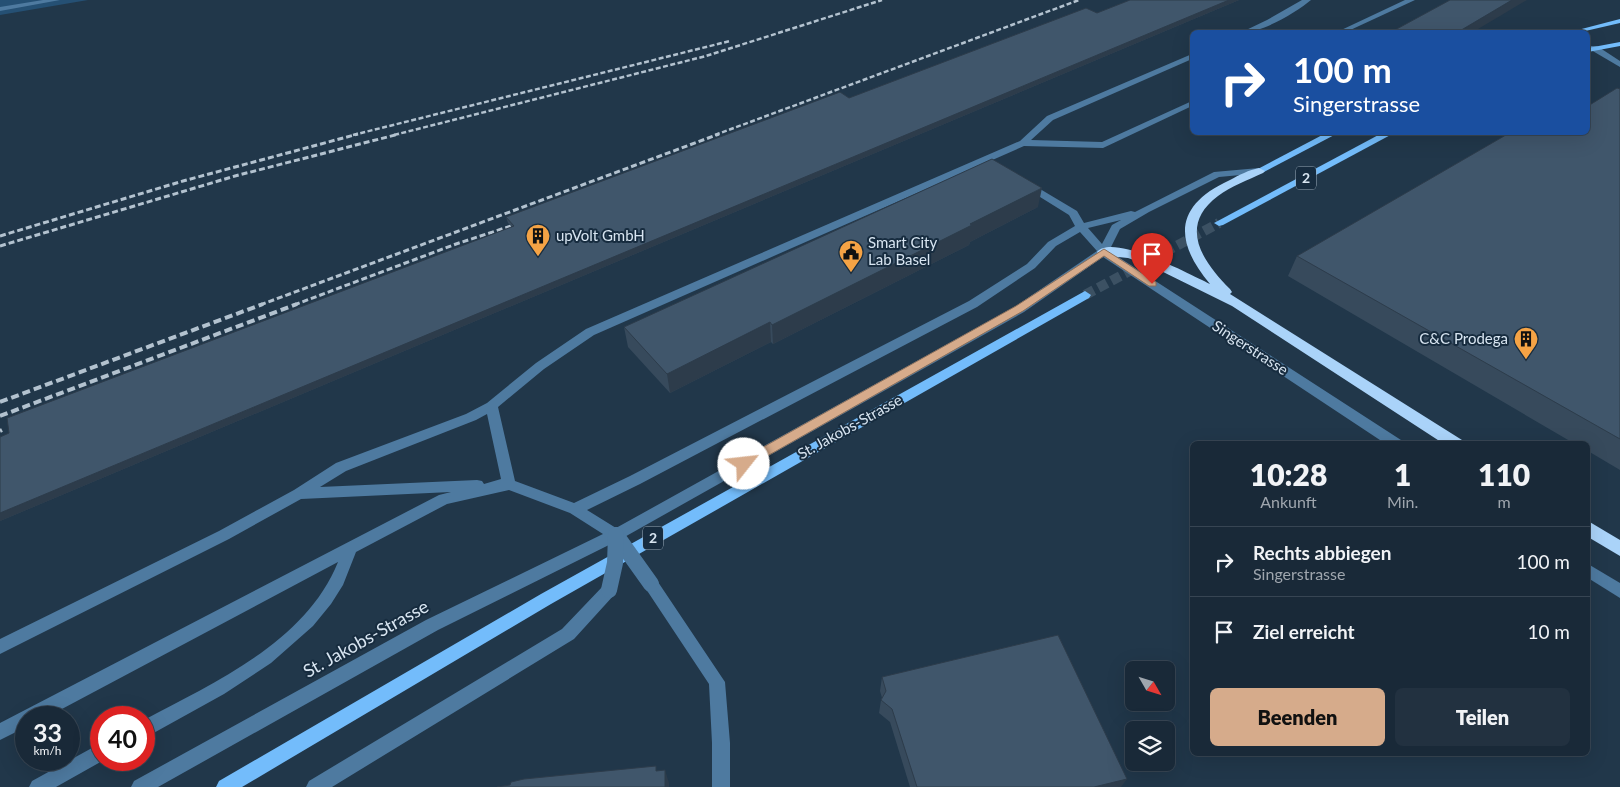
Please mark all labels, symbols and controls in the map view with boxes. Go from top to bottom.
text: 100 m [1293,48,1392,90]
icon: right [1210,50,1275,115]
text: Singerstrasse [1293,90,1420,117]
road number: 2 [1296,167,1316,190]
building icon: upVolt GmbH [525,223,551,257]
place label: upVolt GmbH [556,226,645,244]
place label: Smart City Lab Basel [868,233,937,268]
pin [1131,233,1173,284]
public building icon: Smart City Lab Basel [838,239,864,273]
icon: arrive [1138,240,1166,268]
street label: Singerstrasse [1209,316,1292,378]
building icon: C&C Prodega [1513,326,1539,360]
place label: C&C Prodega [1419,329,1508,347]
street label: St. Jakobs-Strasse [794,390,905,462]
position arrow [717,437,769,489]
text: 10:28 [1250,456,1327,492]
text: 1 [1394,456,1411,492]
text: 110 [1478,456,1530,492]
text: Ankunft [1260,492,1317,511]
text: Min. [1387,492,1418,511]
text: m [1498,492,1511,511]
road number: 2 [643,526,663,550]
text: Rechts abbiegen [1253,541,1391,564]
icon: right [1210,548,1238,576]
text: 100 m [1516,550,1570,573]
text: Singerstrasse [1253,564,1345,583]
street label: St. Jakobs-Strasse [299,595,432,682]
icon: arrive [1210,618,1238,646]
text: Ziel erreicht [1253,620,1355,643]
text: 10 m [1527,620,1570,643]
north arrow [1125,661,1175,711]
map controls [1125,661,1175,771]
button: Beenden [1210,688,1385,746]
button: Teilen [1395,688,1570,746]
speed limit sign: 40 [90,706,155,771]
text: 33 [33,717,62,747]
button: layers [1125,721,1175,771]
text: km/h [33,743,62,758]

